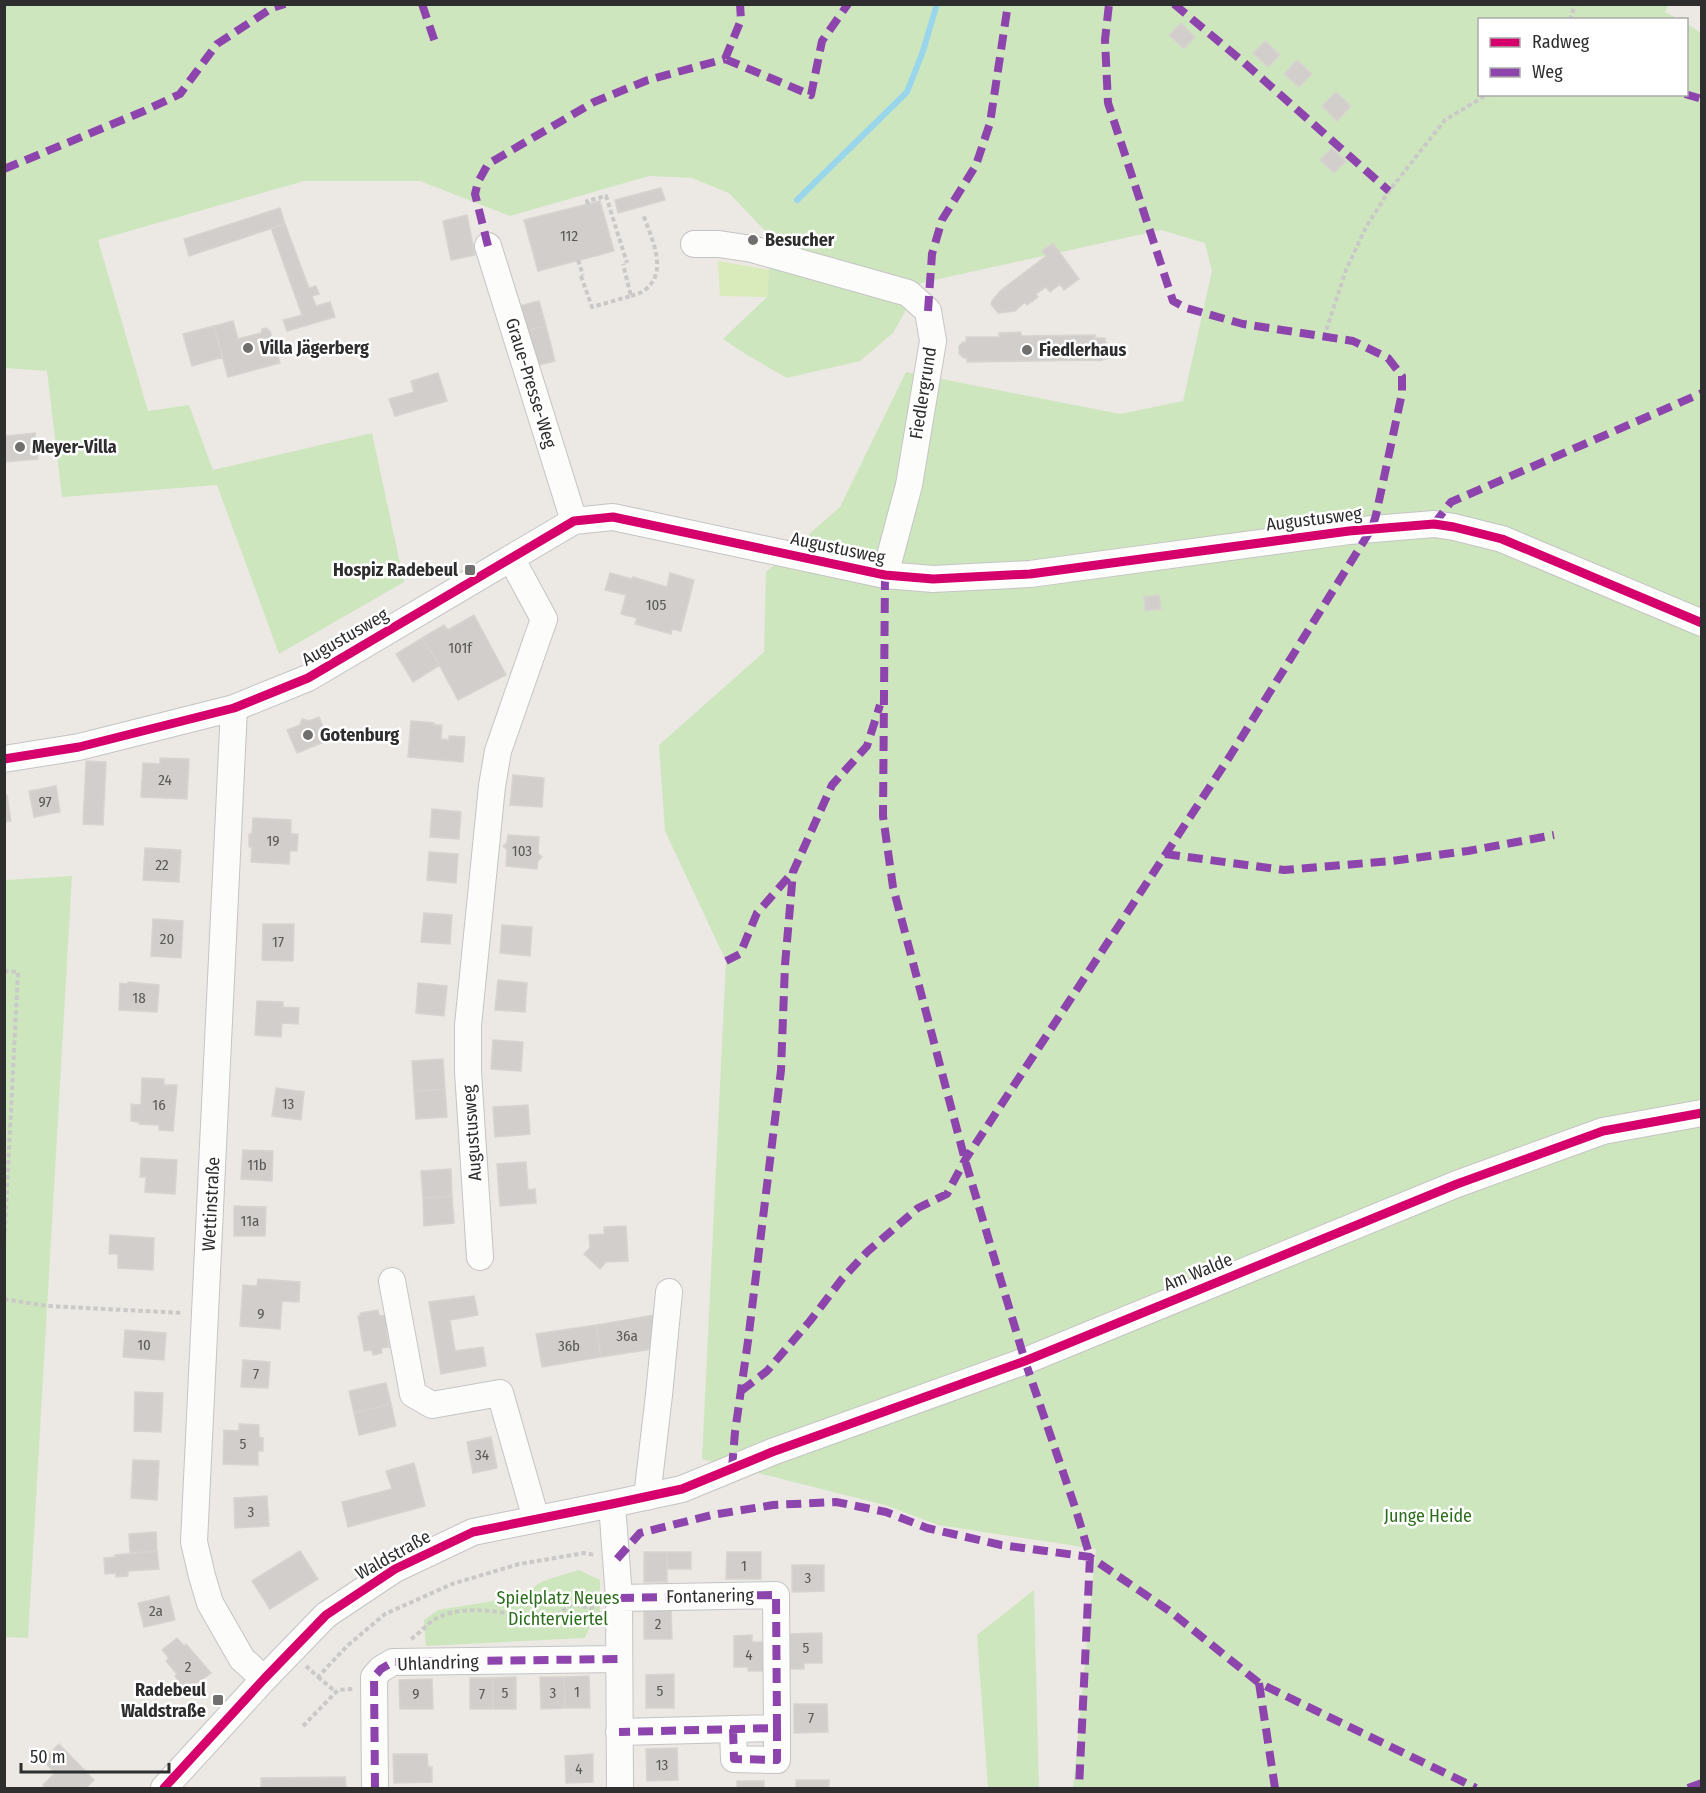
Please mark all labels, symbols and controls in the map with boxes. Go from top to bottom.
legend [1478,18,1688,96]
text: Radweg [1532,31,1590,53]
text: Weg [1532,61,1563,83]
house number: 112 [560,227,578,245]
place label: Besucher [765,229,835,251]
marker: Besucher [746,233,760,247]
street label: Graue-Presse-Weg [501,315,561,451]
place label: Villa Jägerberg [259,337,369,359]
place label: Fiedlerhaus [1039,339,1126,361]
marker: Villa Jägerberg [241,341,255,355]
marker: Fiedlerhaus [1020,343,1034,357]
street label: Fiedlergrund [905,345,941,441]
place label: Meyer-Villa [32,436,117,458]
marker: Meyer-Villa [13,440,27,454]
street label: Augustusweg [1265,502,1364,536]
street label: Augustusweg [789,527,888,569]
place label: Hospiz Radebeul [333,559,458,581]
marker: Hospiz Radebeul [463,563,477,577]
house number: 105 [646,596,666,614]
street label: Augustusweg [298,603,393,671]
house number: 101f [448,639,473,657]
place label: Gotenburg [320,724,399,746]
marker: Gotenburg [301,728,315,742]
house number: 24 [158,771,172,789]
house number: 97 [38,793,52,811]
house number: 19 [266,832,280,850]
house number: 103 [512,842,532,860]
house number: 22 [155,856,169,874]
house number: 20 [160,930,174,948]
house number: 17 [272,933,284,951]
house number: 18 [132,989,146,1007]
street label: Augustusweg [458,1084,486,1182]
house number: 13 [282,1095,295,1113]
house number: 16 [152,1096,166,1114]
street label: Wettinstraße [198,1156,224,1252]
house number: 11b [247,1156,267,1174]
house number: 11a [241,1212,259,1230]
street label: Am Walde [1160,1248,1236,1296]
house number: 9 [257,1305,265,1323]
house number: 36a [616,1327,638,1345]
house number: 10 [137,1336,151,1354]
house number: 36b [558,1337,580,1355]
house number: 7 [253,1365,259,1383]
house number: 5 [240,1435,247,1453]
house number: 34 [475,1446,489,1464]
house number: 3 [248,1503,255,1521]
park label: Junge Heide [1384,1505,1472,1527]
street label: Waldstraße [352,1525,435,1585]
house number: 1 [741,1557,747,1575]
house number: 3 [805,1569,812,1587]
street label: Fontanering [666,1584,755,1608]
park label: Spielplatz Neues Dichterviertel [497,1587,620,1630]
house number: 2a [149,1602,163,1620]
house number: 2 [655,1615,662,1633]
house number: 5 [803,1639,810,1657]
house number: 4 [745,1646,753,1664]
street label: Uhlandring [397,1651,480,1675]
house number: 2 [185,1658,192,1676]
place label: Radebeul Waldstraße [121,1679,206,1722]
house number: 5 [657,1682,664,1700]
house number: 1 [574,1683,580,1701]
house number: 5 [502,1684,509,1702]
house number: 3 [550,1684,557,1702]
house number: 9 [412,1685,420,1703]
house number: 7 [479,1685,485,1703]
marker: Radebeul Waldstraße [211,1693,225,1707]
house number: 7 [808,1709,814,1727]
scale bar [21,1736,170,1774]
text: 50 m [30,1746,66,1768]
house number: 13 [656,1756,669,1774]
house number: 4 [575,1760,583,1778]

